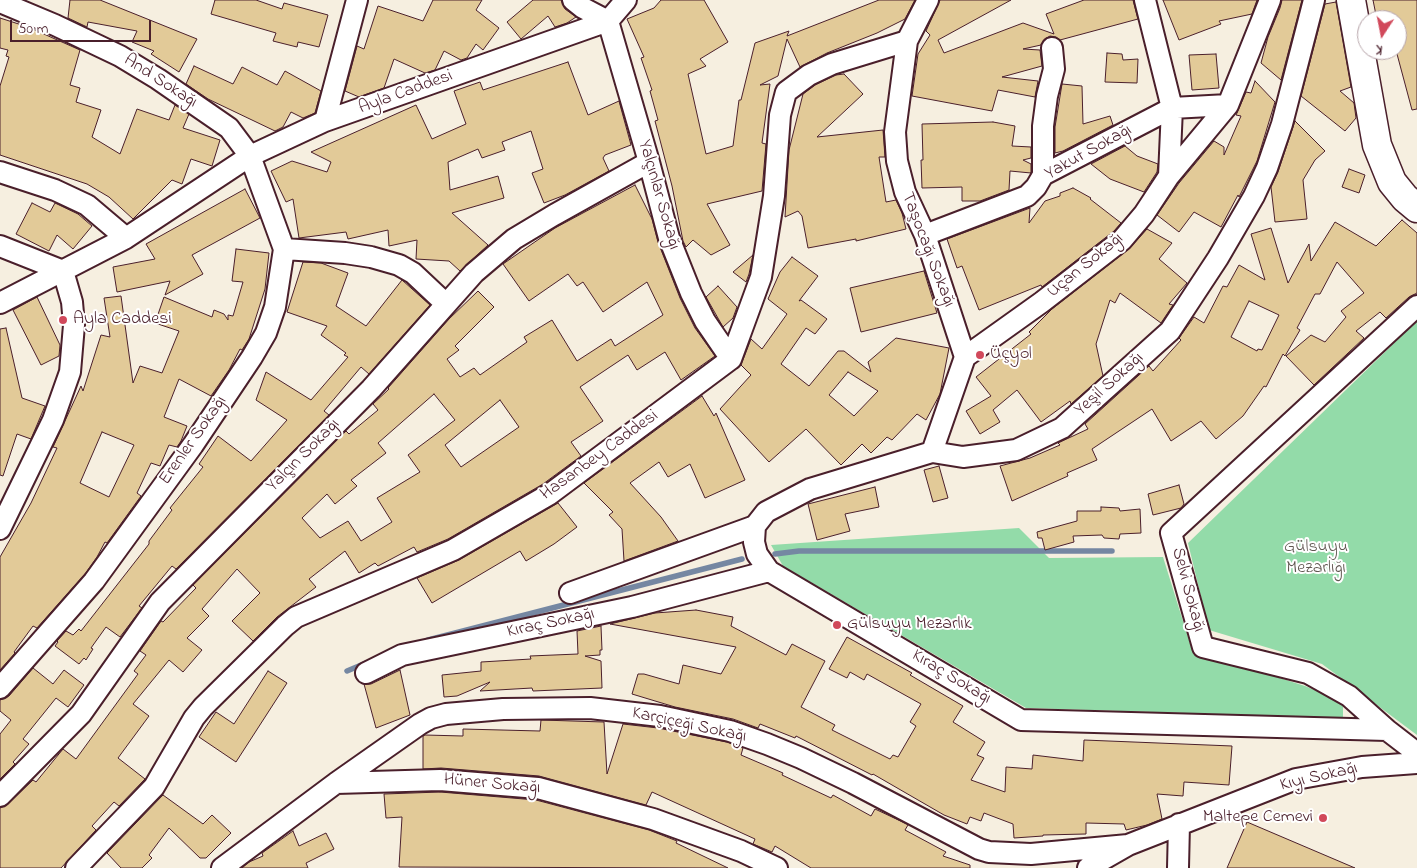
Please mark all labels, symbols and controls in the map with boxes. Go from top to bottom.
scale bar [12,10,154,42]
north arrow [1357,10,1407,60]
text: 50 m [18,18,48,40]
text: K [1374,38,1385,60]
street label: And Sokağı [119,50,201,114]
street label: Ayla Caddesi [356,66,456,120]
street label: Yakut Sokağı [1042,120,1136,186]
street label: Yalçınlar Sokağı [632,138,684,252]
street label: Taşocağı Sokağı [895,189,959,311]
street label: Uçan Sokağı [1044,229,1128,303]
place label: Ayla Caddesi [73,309,172,331]
marker: Ayla Caddesi [57,314,69,326]
place label: Üçyol [990,344,1032,366]
street label: Yeşil Sokağı [1071,348,1149,422]
marker: Üçyol [974,349,986,361]
street label: Erenler Sokağı [155,392,233,490]
street label: Hasanbey Caddesi [537,406,663,506]
street label: Yalçın Sokağı [263,415,345,497]
park label: Gülsuyu Mezarlığı [1284,537,1348,580]
street label: Selvi Sokağı [1165,545,1209,635]
street label: Kıraç Sokağı [505,604,597,644]
place label: Gülsuyu Mezarlık [847,614,972,636]
marker: Gülsuyu Mezarlık [831,619,843,631]
street label: Kıraç Sokağı [907,646,995,710]
street label: Karçiçeği Sokağı [630,703,748,749]
street label: Kıyı Sokağı [1278,759,1360,797]
street label: Hüner Sokağı [443,770,541,800]
place label: Maltepe Cemevi [1203,807,1313,829]
marker: Maltepe Cemevi [1317,812,1329,824]

